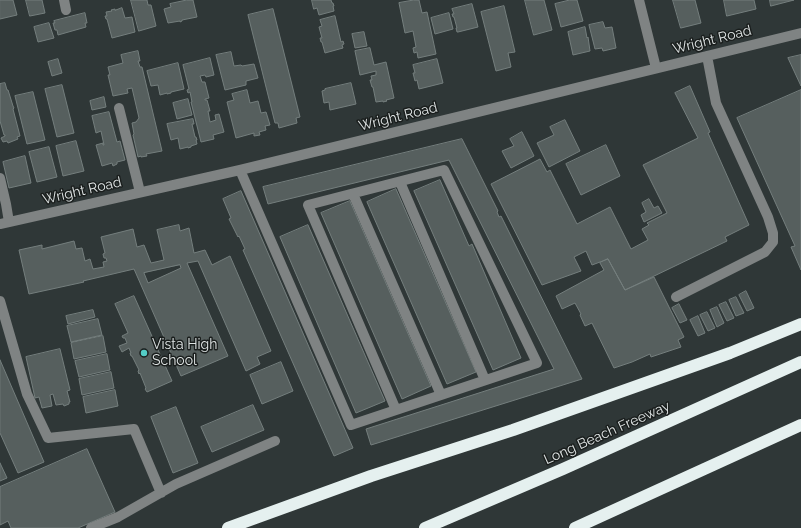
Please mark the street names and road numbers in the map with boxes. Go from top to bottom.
street label: Wright Road [671,22,753,58]
street label: Wright Road [357,99,439,135]
street label: Wright Road [41,174,123,208]
street label: Long Beach Freeway [541,398,673,468]

